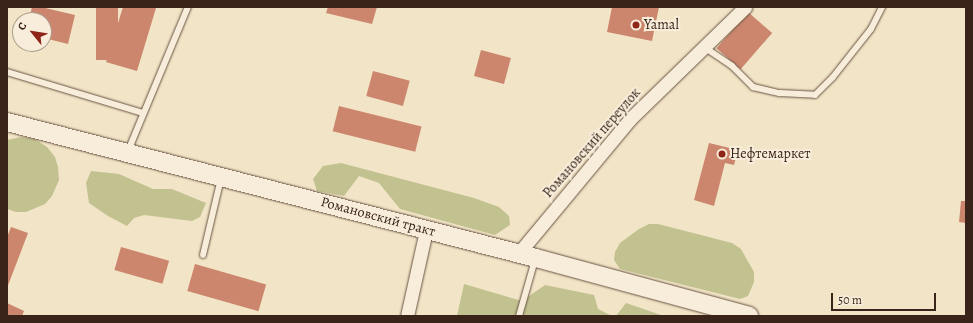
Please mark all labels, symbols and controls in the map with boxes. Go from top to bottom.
north arrow [12,12,52,52]
place label: Yamal [644,17,679,33]
text: С [14,20,30,33]
marker: Yamal [631,20,641,30]
street label: Романовский переулок [540,85,644,201]
place label: Нефтемаркет [730,146,811,162]
marker: Нефтемаркет [717,149,727,159]
street label: Романовский тракт [319,194,437,240]
scale bar [833,285,938,311]
text: 50 m [838,292,862,308]

